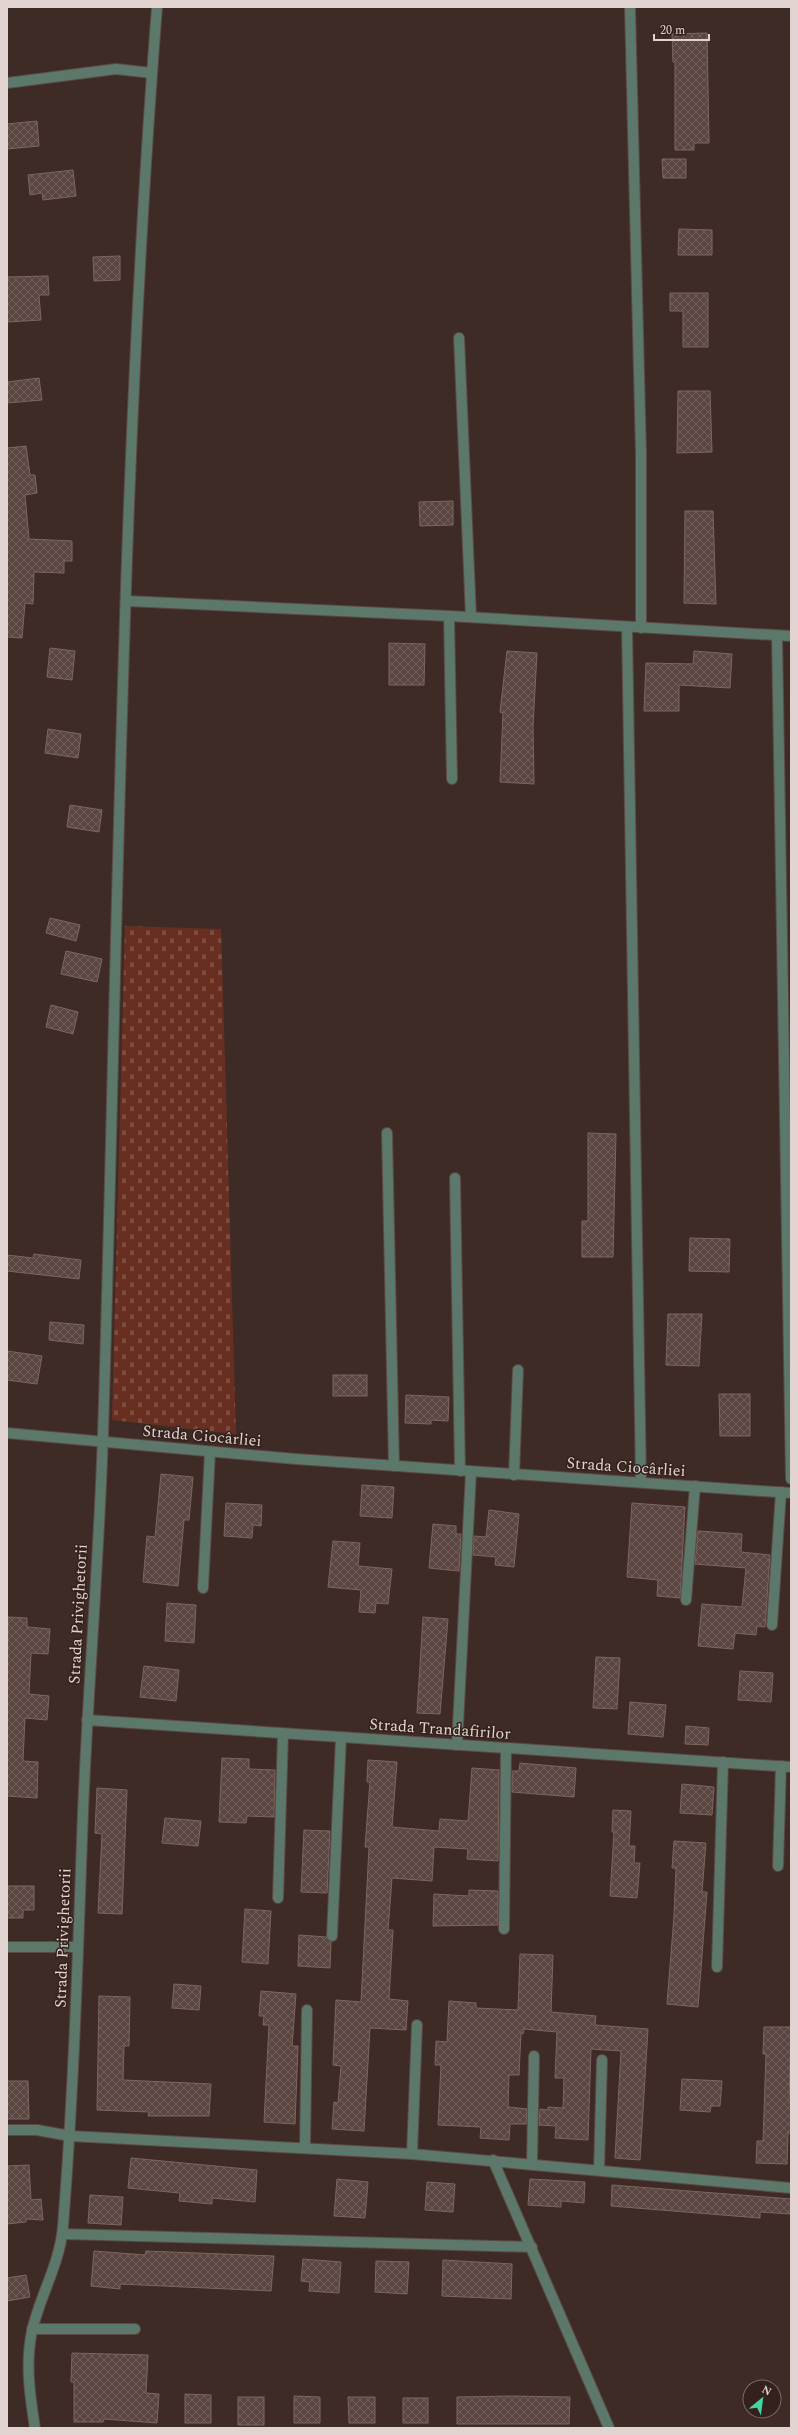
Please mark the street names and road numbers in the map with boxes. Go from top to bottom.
street label: Strada Ciocârliei [142,1419,262,1453]
street label: Strada Ciocârliei [566,1451,686,1483]
street label: Strada Privighetorii [62,1543,94,1685]
street label: Strada Trandafirilor [368,1712,512,1746]
street label: Strada Privighetorii [49,1868,77,2008]

